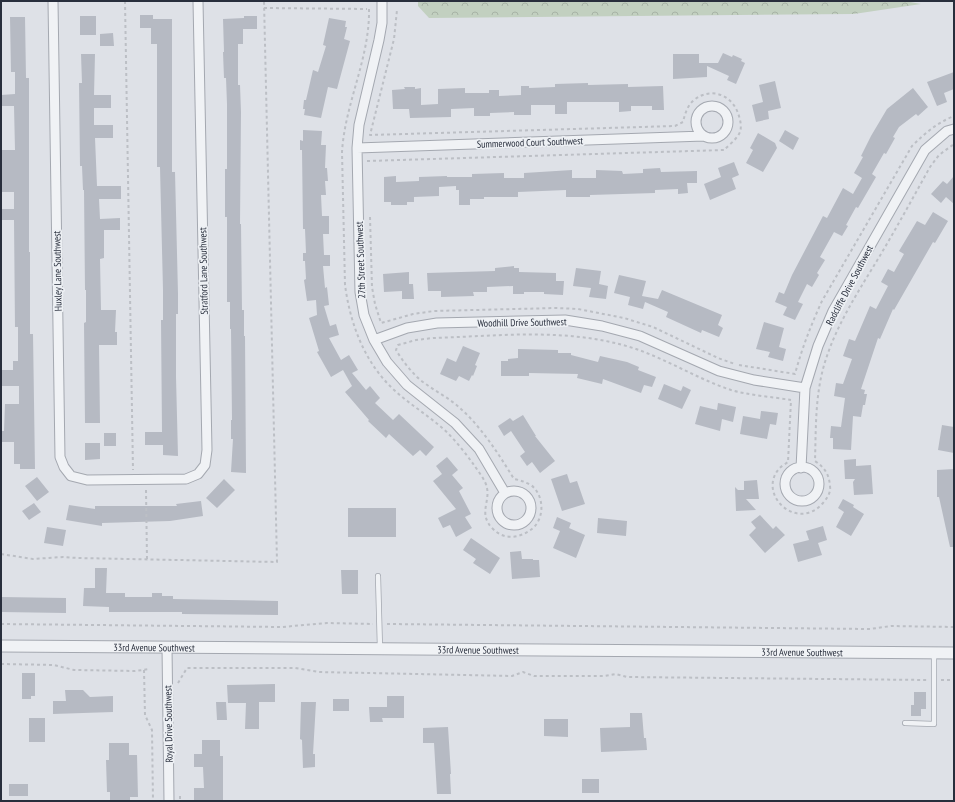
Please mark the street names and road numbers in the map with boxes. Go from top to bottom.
street label: Summerwood Court Southwest [477,134,584,151]
street label: 27th Street Southwest [353,221,368,299]
street label: Stratford Lane Southwest [196,227,211,315]
street label: Huxley Lane Southwest [50,230,65,311]
street label: Radcliffe Drive Southwest [823,243,876,328]
street label: Woodhill Drive Southwest [477,315,567,330]
street label: 33rd Avenue Southwest [113,641,195,654]
street label: 33rd Avenue Southwest [437,643,519,657]
street label: 33rd Avenue Southwest [761,646,843,659]
street label: Royal Drive Southwest [161,685,176,763]

